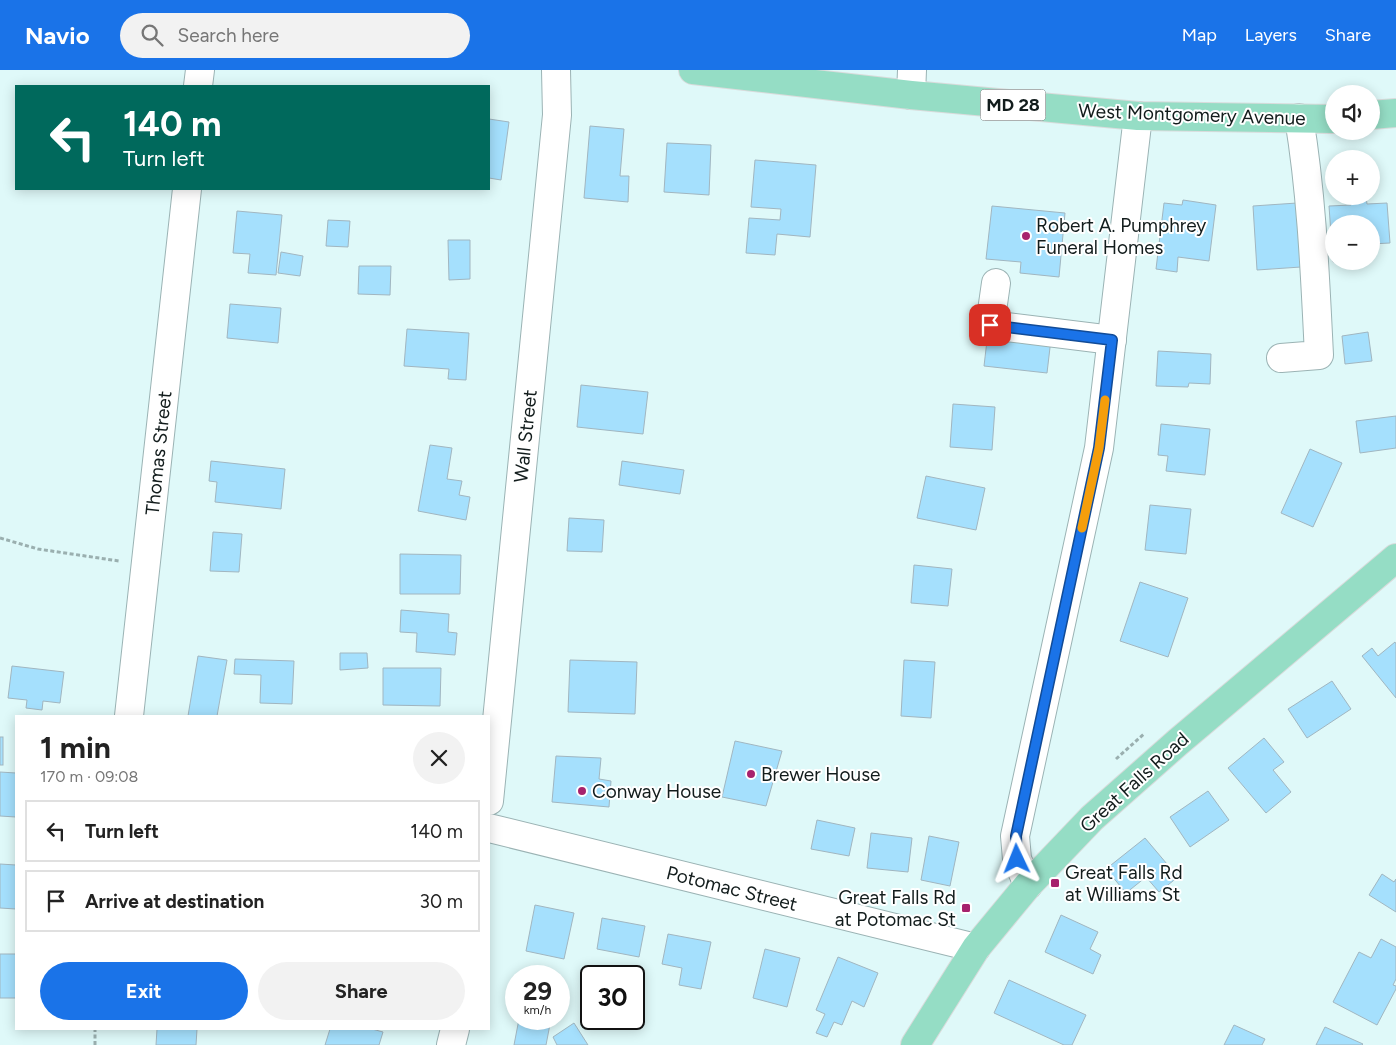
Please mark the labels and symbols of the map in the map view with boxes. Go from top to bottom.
road number: MD 28 [980,90,1046,120]
street label: West Montgomery Avenue [1078,99,1306,130]
place label: Robert A. Pumphrey Funeral Homes [1036,214,1206,259]
marker: Robert A. Pumphrey Funeral Homes [1020,230,1032,242]
pin [969,304,1011,346]
street label: Wall Street [509,388,542,484]
street label: Thomas Street [141,390,176,516]
street label: Great Falls Road [1075,728,1193,837]
place label: Brewer House [761,763,880,786]
marker: Brewer House [745,768,757,780]
place label: Conway House [592,780,721,803]
marker: Conway House [576,785,588,797]
position arrow [990,832,1042,884]
street label: Potomac Street [664,861,800,916]
place label: Great Falls Rd at Williams St [1065,861,1183,906]
marker: Great Falls Rd at Williams St [1049,877,1061,889]
place label: Great Falls Rd at Potomac St [835,886,956,931]
marker: Great Falls Rd at Potomac St [960,902,972,914]
speed limit sign: 30 [580,965,645,1030]

